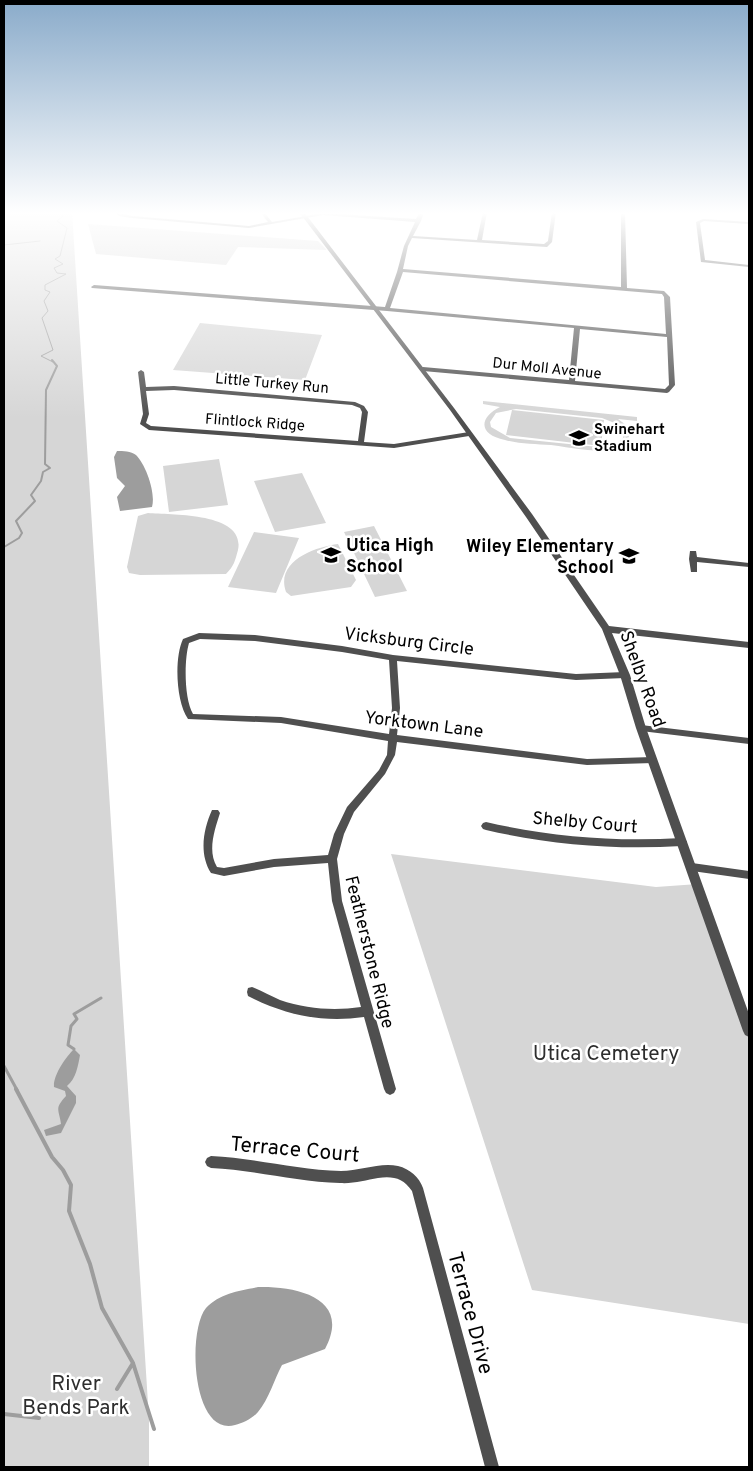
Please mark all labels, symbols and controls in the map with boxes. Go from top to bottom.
street label: Dur Moll Avenue [491,354,602,385]
street label: Little Turkey Run [214,370,329,399]
street label: Flintlock Ridge [204,411,305,436]
place label: Swinehart Stadium [594,421,665,457]
school or university icon: Swinehart Stadium [568,427,590,449]
place label: Utica High School [346,535,434,579]
place label: Wiley Elementary School [466,536,614,580]
school or university icon: Utica High School [320,544,342,566]
school or university icon: Wiley Elementary School [618,545,640,567]
street label: Vicksburg Circle [343,623,475,662]
street label: Shelby Road [614,628,670,731]
street label: Yorktown Lane [363,707,485,744]
street label: Shelby Court [531,807,638,840]
street label: Featherstone Ridge [338,874,399,1031]
park label: Utica Cemetery [533,1041,679,1068]
street label: Terrace Court [229,1131,361,1170]
street label: Terrace Drive [440,1249,499,1378]
park label: River Bends Park [22,1371,130,1422]

